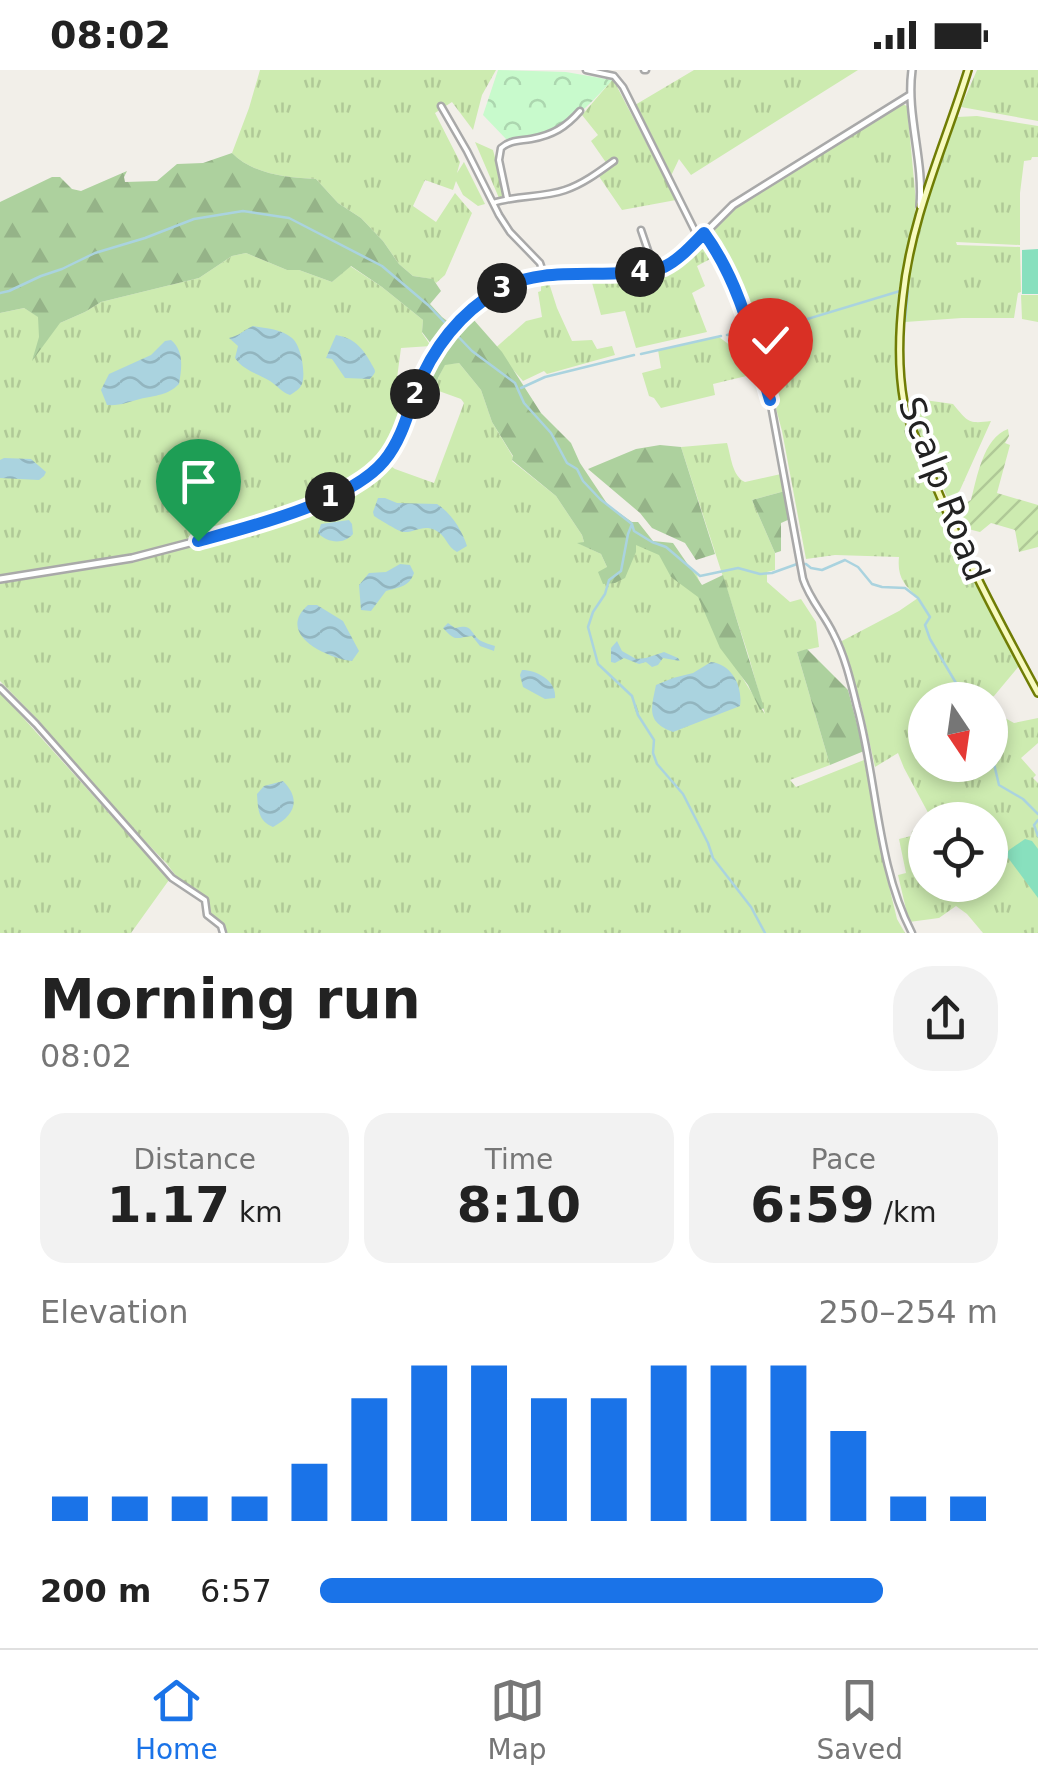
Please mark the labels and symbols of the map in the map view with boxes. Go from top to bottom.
pin: 4 [615,247,665,297]
pin: 3 [477,263,527,313]
pin [728,298,813,401]
pin: 2 [390,369,440,419]
street label: Scalp Road [891,391,997,587]
pin [156,439,241,542]
pin: 1 [305,472,355,522]
north arrow [908,682,1008,782]

